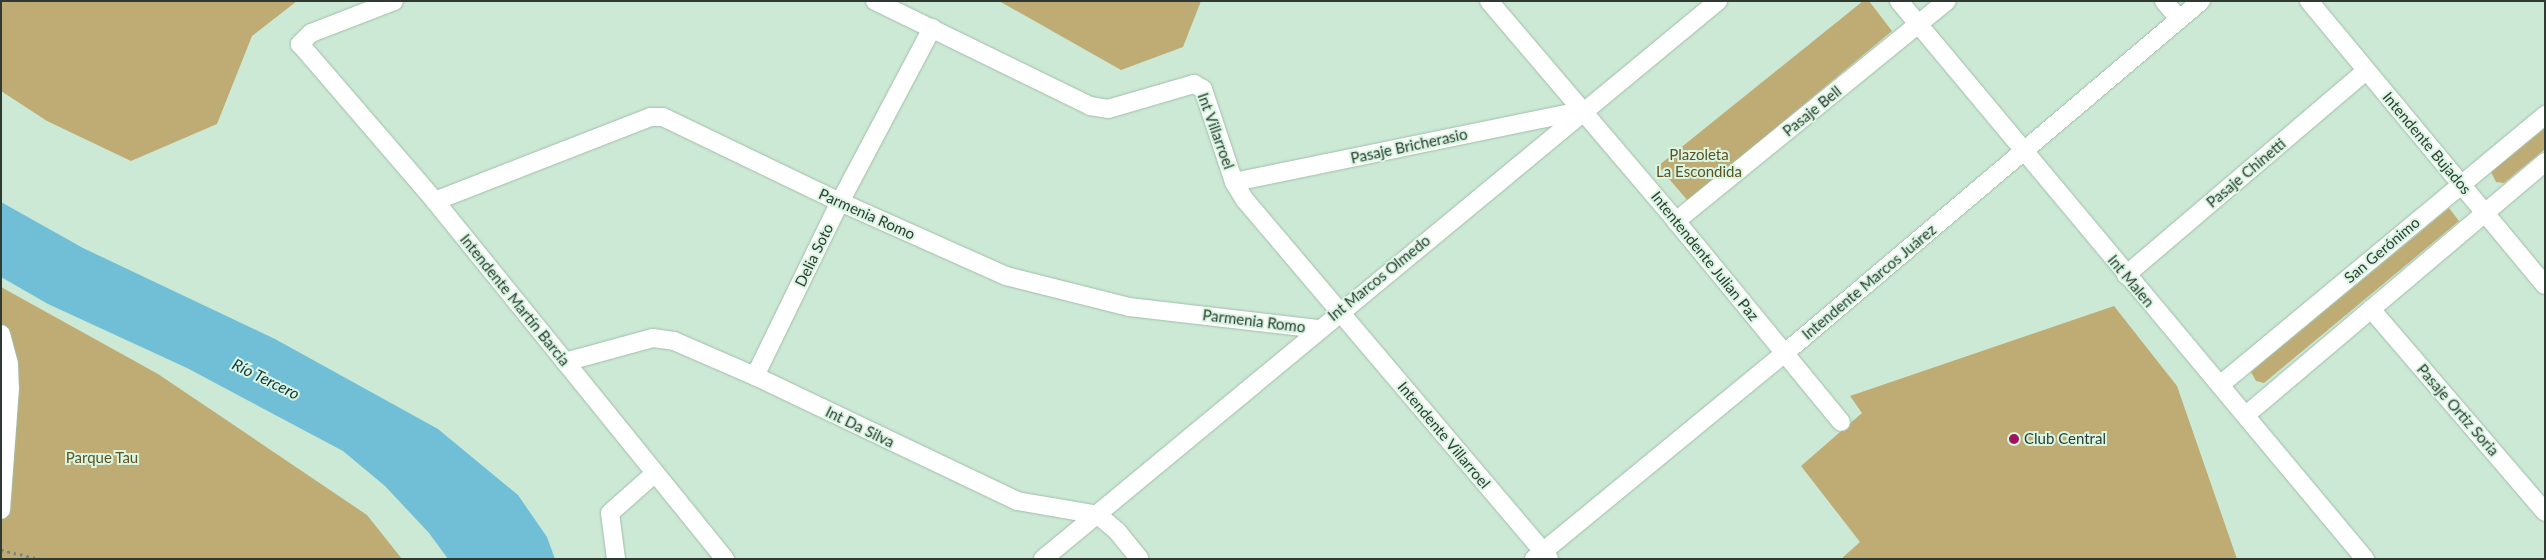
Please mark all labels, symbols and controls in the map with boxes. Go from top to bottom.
street label: Pasaje Bell [1779,82,1845,140]
street label: Intendente Bujados [2379,88,2475,198]
street label: Int Villarroel [1194,90,1238,172]
street label: Pasaje Bricherasio [1349,125,1469,167]
street label: Pasaje Chinetti [2203,135,2289,211]
park label: Plazoleta La Escondida [1656,145,1742,180]
street label: Parmenia Romo [816,185,918,243]
street label: Intentendente Julian Paz [1647,188,1763,324]
street label: San Gerónimo [2341,213,2423,287]
street label: Delia Soto [791,221,837,289]
street label: Intendente Marcos Juárez [1798,221,1940,343]
street label: Intendente Martín Barcia [456,231,574,369]
street label: Int Marcos Olmedo [1324,231,1434,325]
street label: Int Malen [2104,251,2158,311]
street label: Parmenia Romo [1202,306,1306,336]
water label: Río Tercero [229,354,303,404]
street label: Pasaje Ortiz Soria [2413,360,2503,460]
street label: Intendente Villarroel [1394,378,1494,492]
street label: Int Da Silva [823,403,897,451]
place label: Club Central [2024,430,2106,448]
marker: Club Central [2008,433,2020,445]
park label: Parque Tau [66,449,138,467]

